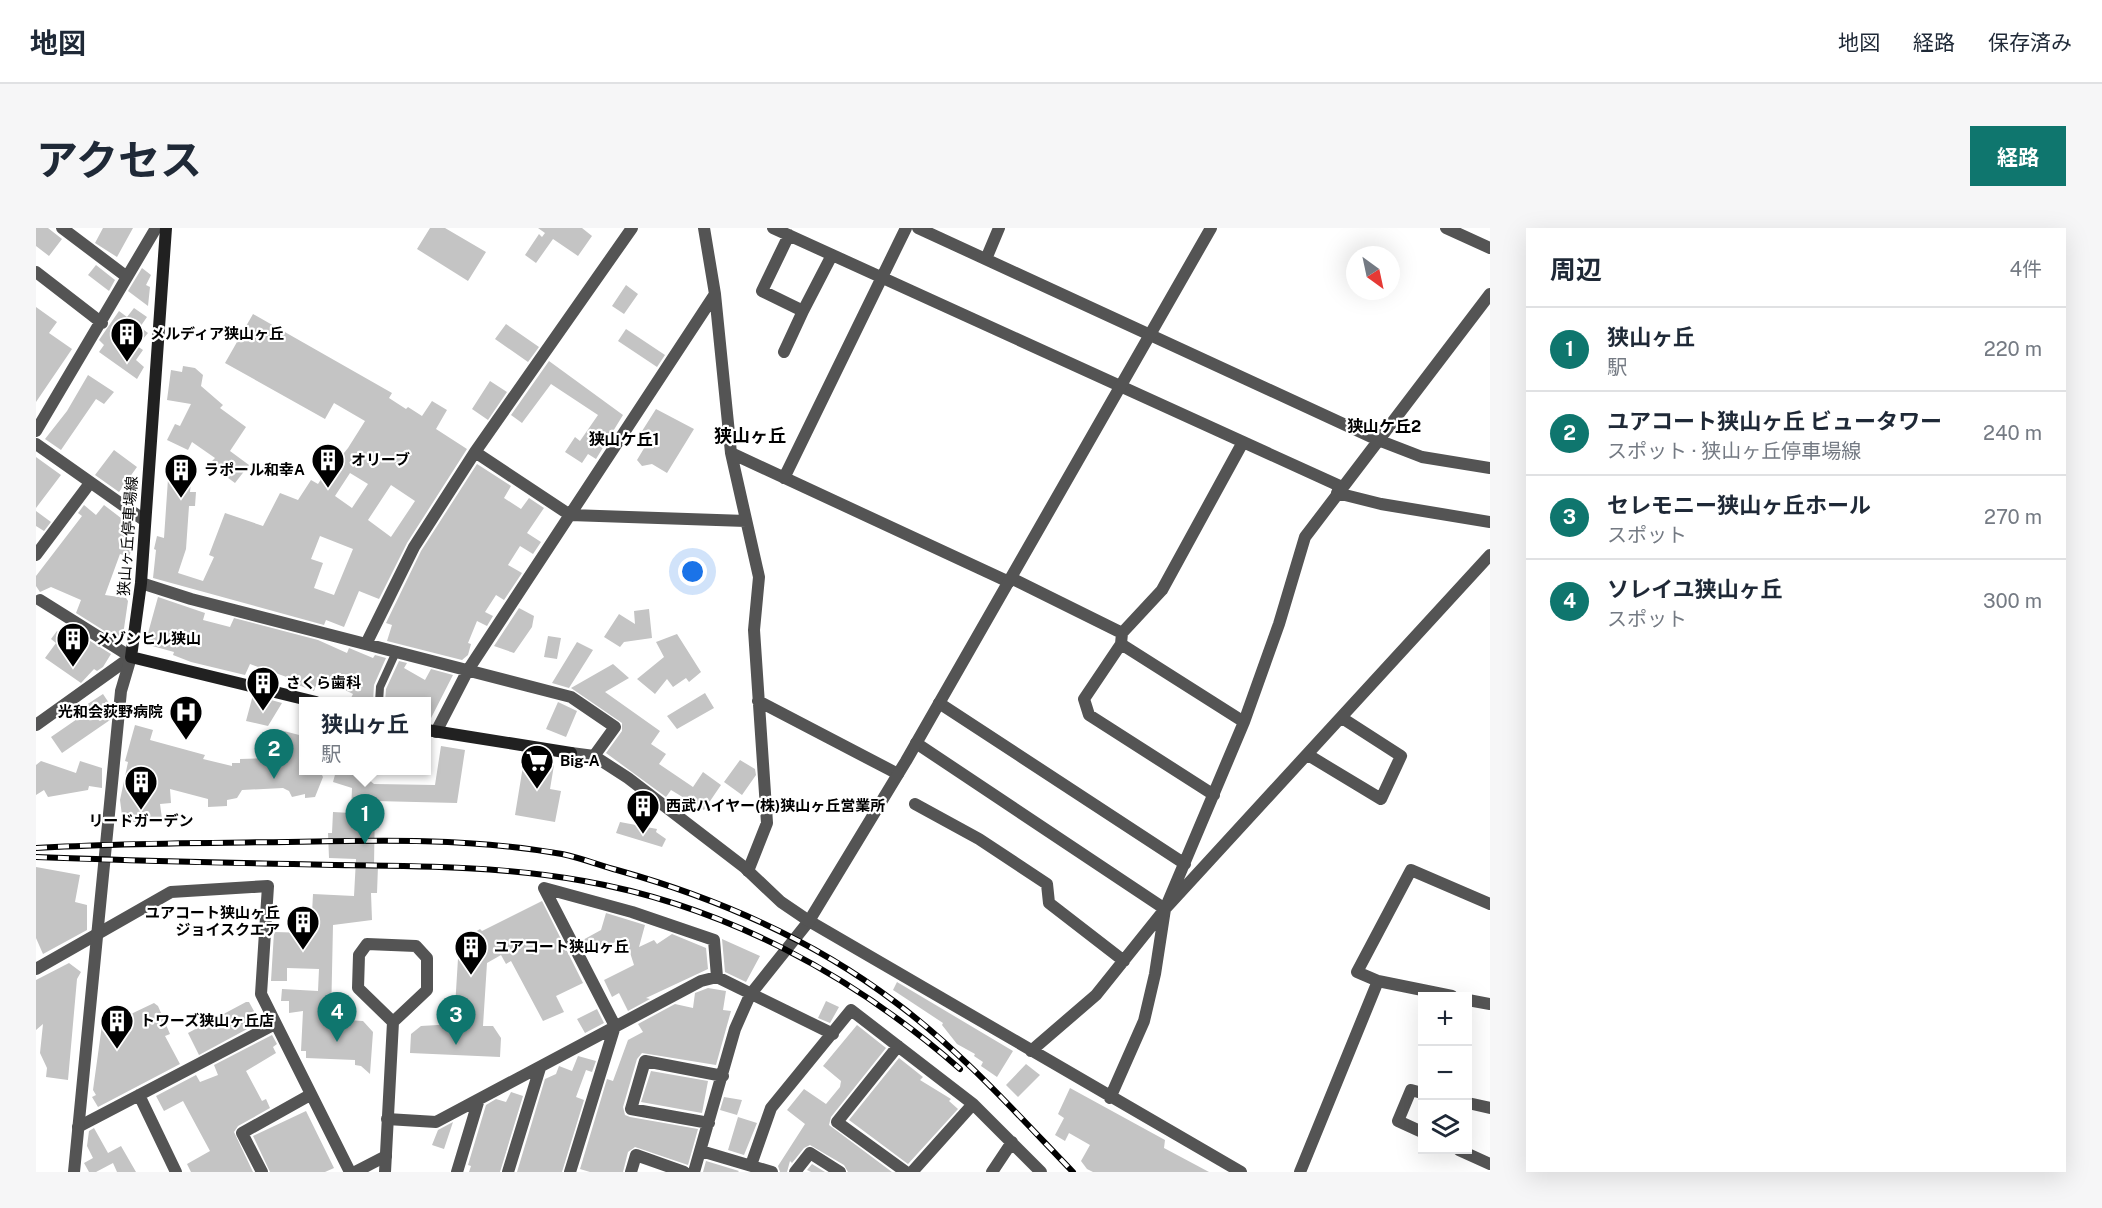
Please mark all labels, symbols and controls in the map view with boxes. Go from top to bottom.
text: 地図 [30,26,86,59]
text: 地図 [1838,30,1880,55]
text: 経路 [1913,30,1955,55]
text: 保存済み [1988,30,2072,55]
button: 経路 [1970,126,2066,186]
text: アクセス [36,135,202,184]
north arrow [1346,246,1400,300]
text: 周辺 [1550,254,1602,285]
text: 4件 [2009,257,2042,281]
building icon: メルディア狭山ヶ丘 [109,316,145,363]
text: 狭山ヶ丘 [1607,324,1695,350]
place label: メルディア狭山ヶ丘 [150,325,284,342]
text: 1 [1565,337,1574,361]
text: 220 m [1984,337,2042,361]
text: 駅 [1607,355,1627,379]
text: ユアコート狭山ヶ丘 ビュータワー [1607,408,1942,434]
district label: 狭山ケ丘2 [1347,417,1421,436]
text: 2 [1563,421,1576,445]
text: 240 m [1983,421,2042,445]
district label: 狭山ヶ丘 [714,425,786,446]
district label: 狭山ケ丘1 [589,430,659,449]
text: スポット · 狭山ヶ丘停車場線 [1607,439,1861,463]
building icon: オリーブ [310,442,346,489]
place label: オリーブ [351,451,410,468]
building icon: ラポール和幸A [163,452,199,499]
place label: ラポール和幸A [204,461,305,478]
street label: 狭山ヶ丘停車場線 [115,476,140,596]
text: セレモニー狭山ヶ丘ホール [1607,492,1871,518]
text: 3 [1563,505,1576,529]
text: 270 m [1984,505,2042,529]
text: スポット [1607,523,1687,547]
your location [678,557,707,586]
text: ソレイユ狭山ヶ丘 [1607,576,1783,602]
text: 4 [1563,589,1576,613]
text: 300 m [1983,589,2042,613]
text: スポット [1607,607,1687,631]
building icon: メゾンヒル狭山 [55,621,91,668]
place label: メゾンヒル狭山 [96,630,201,647]
building icon: さくら歯科 [245,665,281,712]
place label: さくら歯科 [286,674,361,691]
hospital icon: 光和会荻野病院 [168,694,204,741]
popup [299,697,431,775]
place label: 光和会荻野病院 [58,703,163,720]
text: 狭山ヶ丘 [321,711,409,737]
pin: 2 [254,730,294,779]
text: 駅 [321,742,341,766]
supermarket icon: Big-A [519,743,555,790]
place label: Big-A [560,752,600,769]
building icon: リードガーデン [123,764,159,811]
building icon: 西武ハイヤー(株)狭山ヶ丘営業所 [625,788,661,835]
pin: 1 [346,794,384,844]
place label: 西武ハイヤー(株)狭山ヶ丘営業所 [666,797,885,814]
place label: リードガーデン [88,812,194,829]
place label: ユアコート狭山ヶ丘 ジョイスクエア [145,904,280,938]
building icon: ユアコート狭山ヶ丘 ジョイスクエア [285,904,321,951]
building icon: ユアコート狭山ヶ丘 [453,929,489,976]
place label: ユアコート狭山ヶ丘 [494,938,629,955]
pin: 4 [318,992,356,1042]
map controls [1418,992,1472,1154]
button: + [1418,992,1472,1046]
pin: 3 [436,996,476,1045]
building icon: トワーズ狭山ヶ丘店 [99,1003,135,1050]
place label: トワーズ狭山ヶ丘店 [140,1012,274,1029]
button: − [1418,1046,1472,1100]
button: layers [1418,1100,1472,1154]

